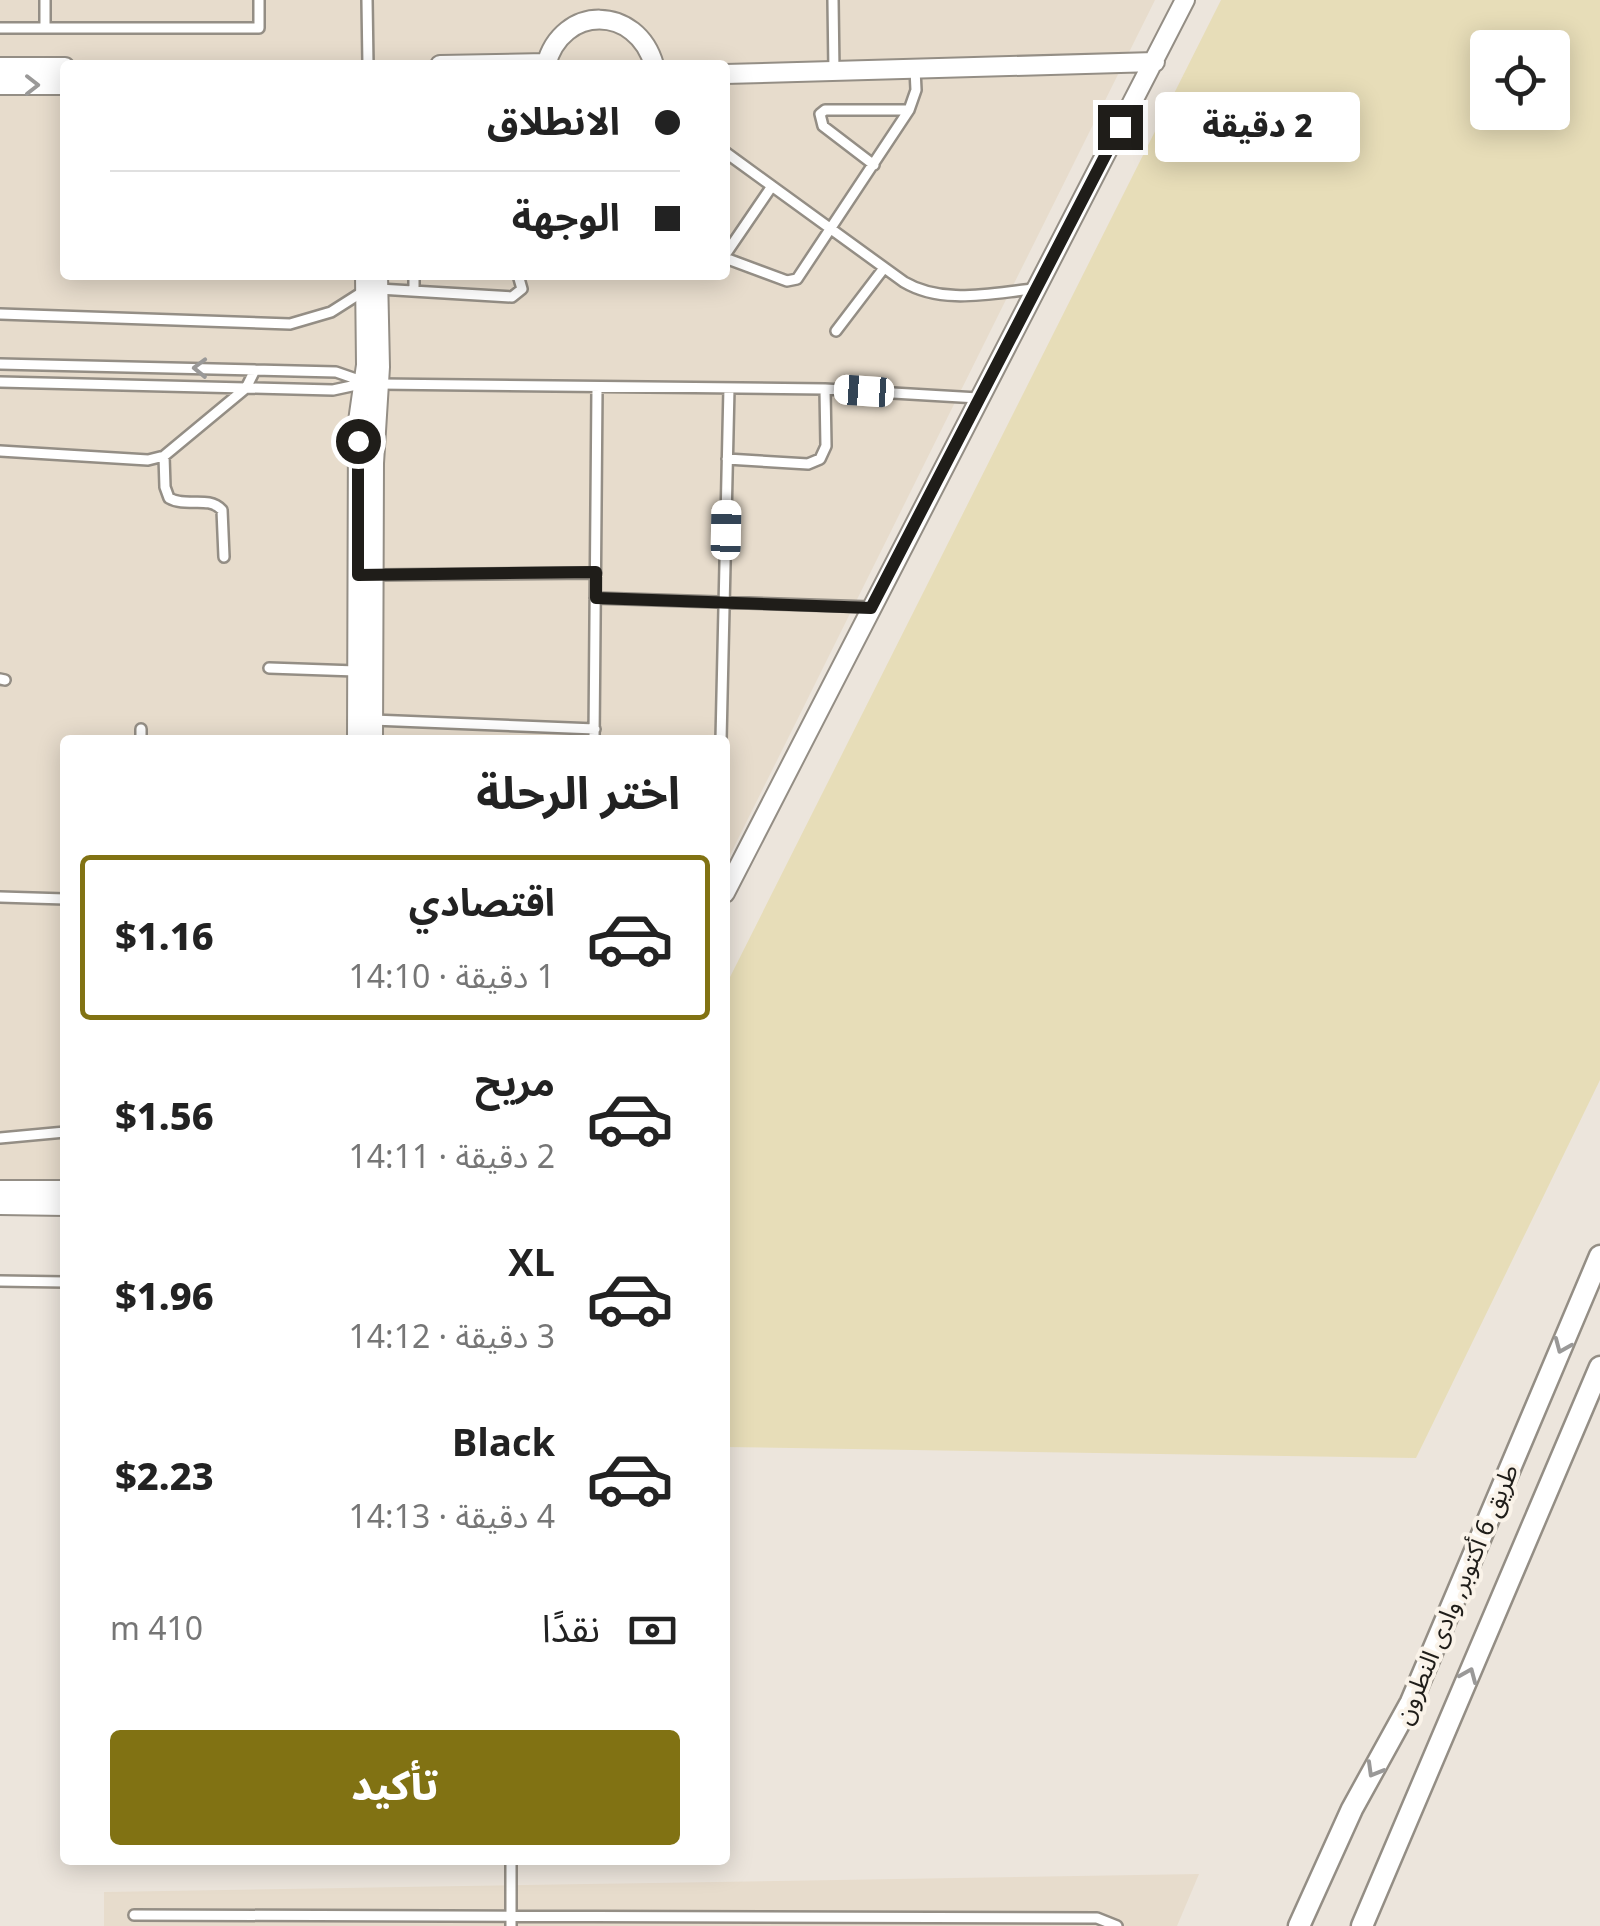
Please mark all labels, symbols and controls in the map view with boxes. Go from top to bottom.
map controls [1470,30,1570,130]
button: locate [1470,30,1570,130]
one-way arrow [26,74,41,96]
text: الانطلاق [487,83,620,163]
callout: 2 دقيقة [1155,92,1360,162]
text: 2 دقيقة [1202,93,1313,161]
route end [1098,105,1143,150]
text: الوجهة [512,179,620,259]
one-way arrow [191,358,207,379]
car [833,374,895,408]
route start [336,419,381,464]
car [710,500,742,560]
text: اختر الرحلة [476,747,680,842]
text: اقتصادي [409,864,555,944]
icon: car [585,893,675,983]
text: $1.16 [115,898,214,978]
text: 1 دقيقة · 14:10 [348,944,555,1012]
text: مريح [475,1044,555,1124]
icon: car [585,1073,675,1163]
text: $1.56 [115,1078,214,1158]
text: 2 دقيقة · 14:11 [348,1124,555,1192]
text: XL [508,1224,555,1304]
icon: car [585,1253,675,1343]
text: $1.96 [115,1258,214,1338]
text: 3 دقيقة · 14:12 [348,1304,555,1372]
one-way arrow [1554,1335,1574,1353]
text: Black [452,1404,555,1484]
icon: car [585,1433,675,1523]
text: $2.23 [115,1438,214,1518]
street label: طريق 6 أكتوبر, وادى النطرون [1378,1455,1536,1733]
text: 4 دقيقة · 14:13 [348,1484,555,1552]
text: نقدًا [542,1590,600,1670]
text: 410 m [110,1596,203,1664]
icon: cash [625,1603,680,1658]
one-way arrow [1457,1667,1477,1685]
button: تأكيد [110,1730,680,1845]
one-way arrow [1366,1759,1386,1777]

